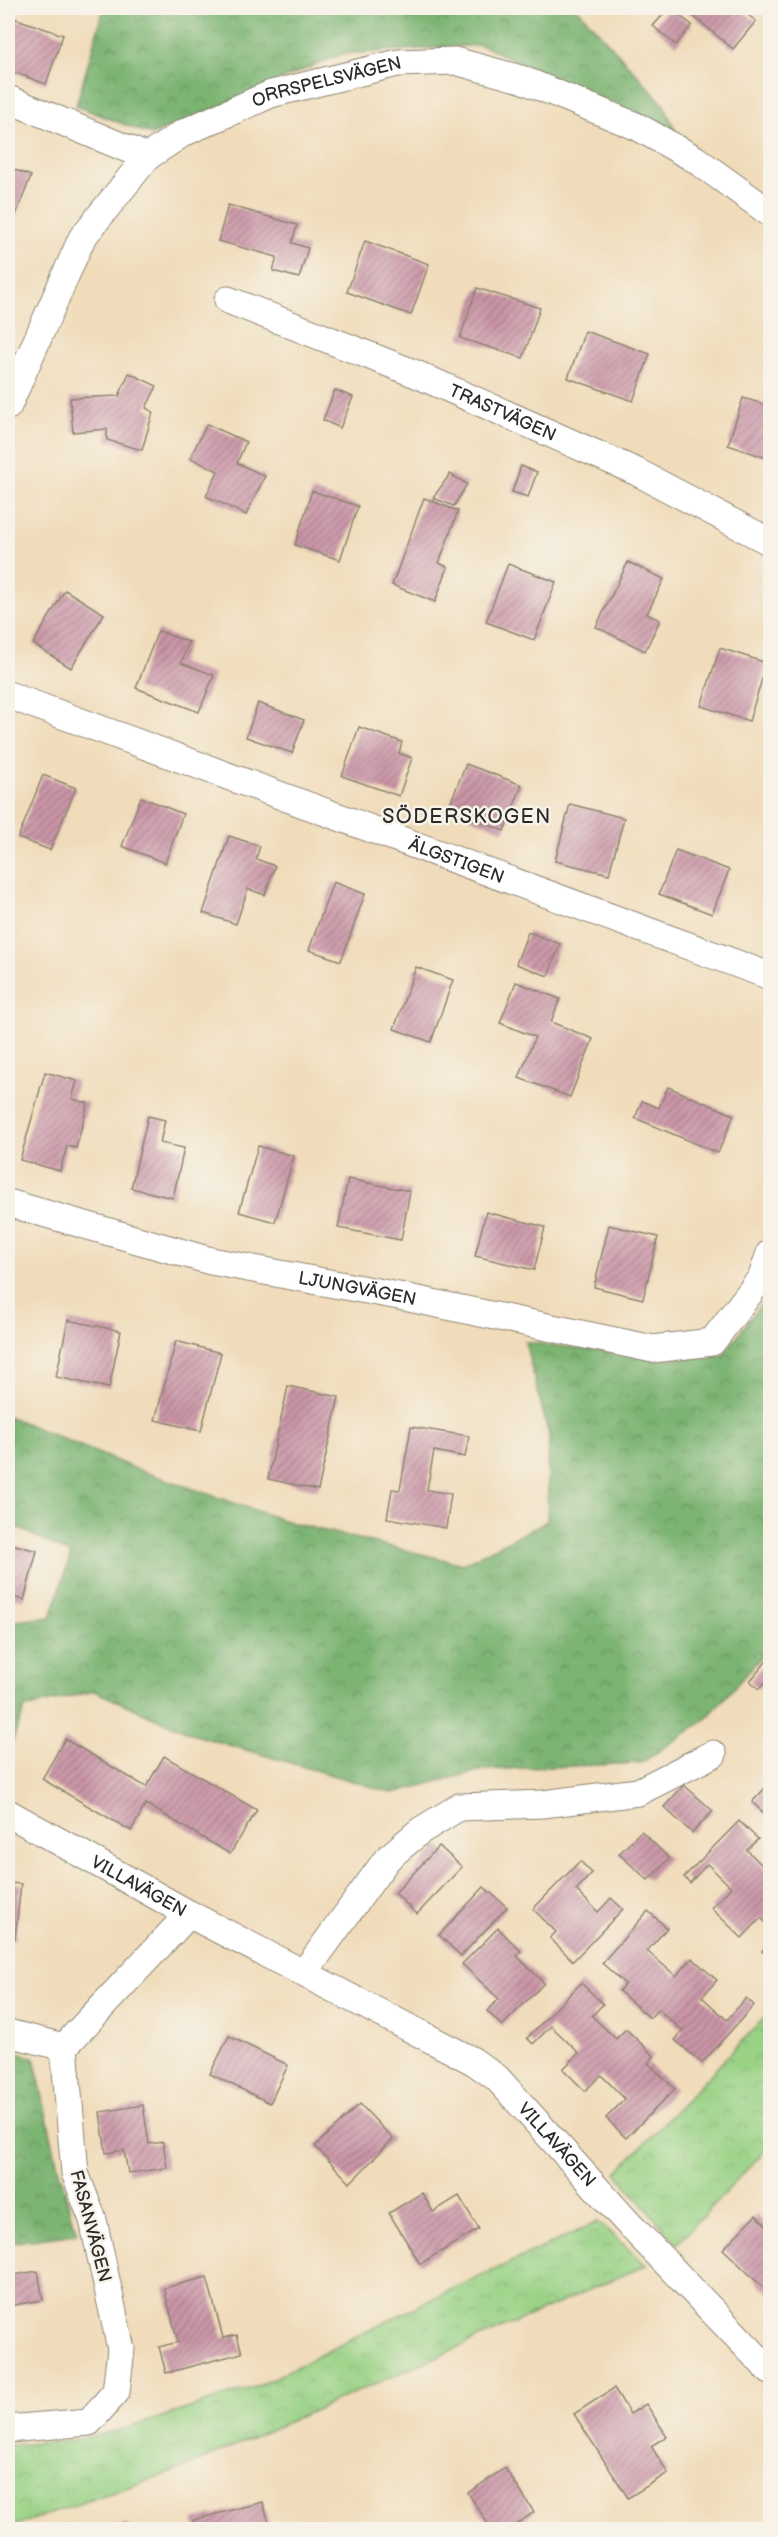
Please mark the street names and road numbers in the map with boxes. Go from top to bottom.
street label: ORRSPELSVÄGEN [249,53,404,112]
street label: TRASTVÄGEN [446,380,559,446]
street label: ÄLGSTIGEN [406,833,507,888]
street label: LJUNGVÄGEN [297,1268,418,1310]
street label: VILLAVÄGEN [87,1852,190,1921]
street label: VILLAVÄGEN [513,2098,600,2191]
street label: FASANVÄGEN [65,2168,117,2284]

